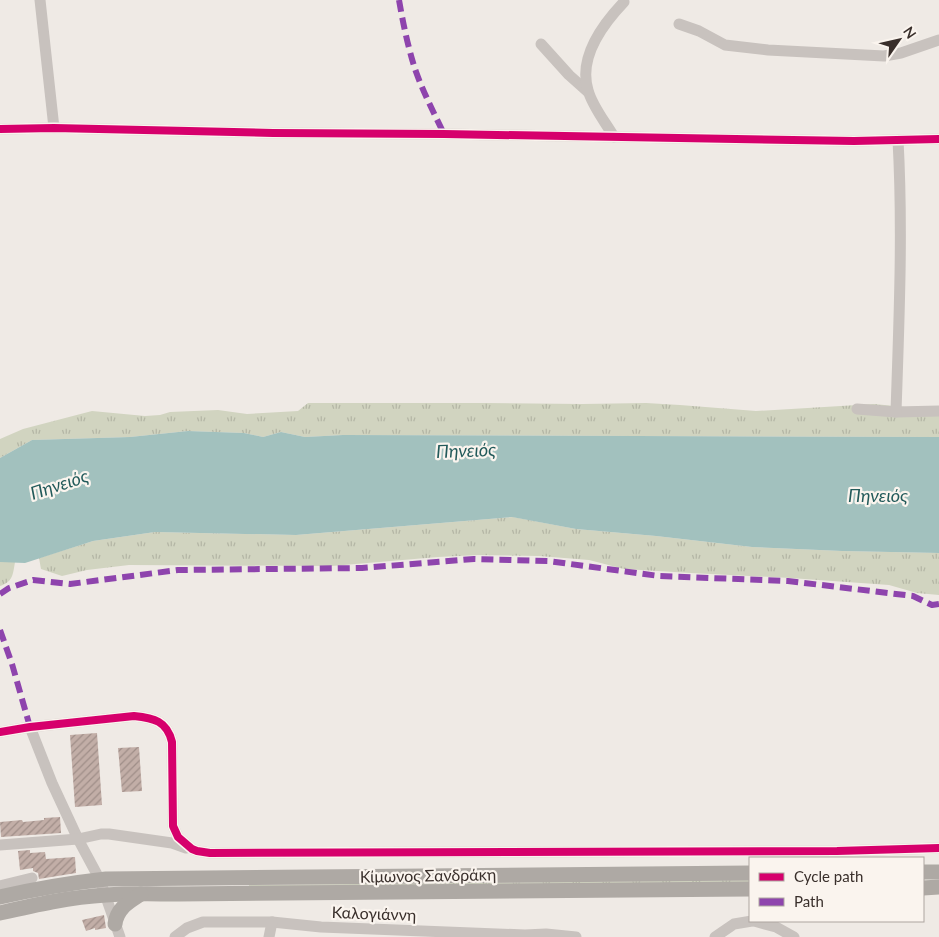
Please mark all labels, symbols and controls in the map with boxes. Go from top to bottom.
north arrow [874,15,924,65]
text: N [900,23,920,42]
water label: Πηνειός [436,438,496,462]
water label: Πηνειός [27,464,91,504]
water label: Πηνειός [848,484,908,506]
legend [749,857,924,922]
street label: Κίμωνος Σανδράκη [360,864,496,886]
text: Cycle path [794,867,863,885]
text: Path [794,892,824,910]
street label: Καλογιάννη [331,902,417,924]

